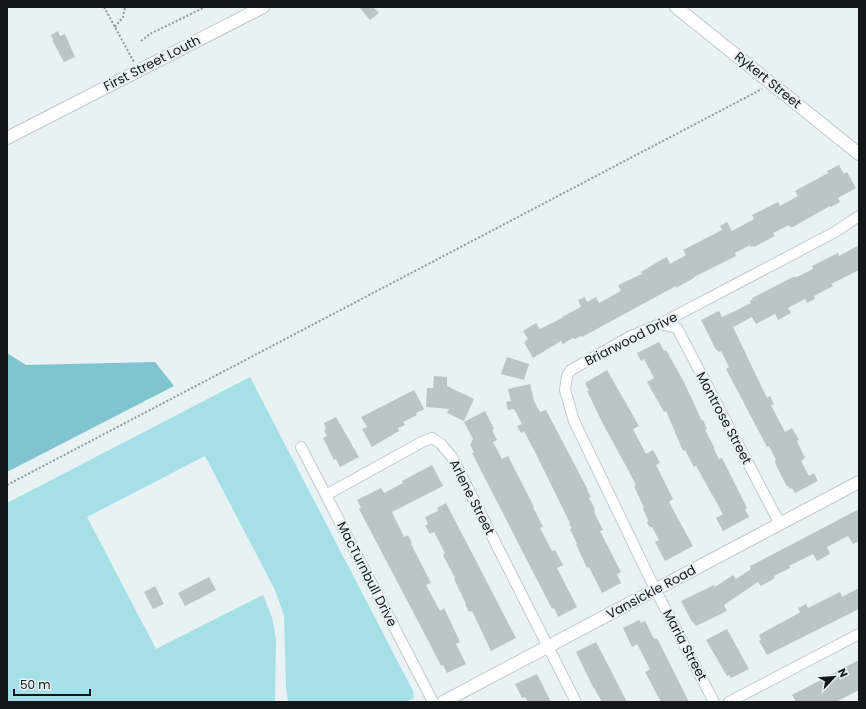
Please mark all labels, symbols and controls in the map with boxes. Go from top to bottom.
street label: First Street Louth [100,30,204,96]
street label: Rykert Street [731,47,806,113]
street label: Briarwood Drive [581,307,681,371]
street label: Montrose Street [692,368,756,468]
street label: Arlene Street [445,456,499,538]
street label: MacTurnbull Drive [332,518,402,630]
street label: Vansickle Road [603,560,699,624]
street label: Maria Street [658,606,712,684]
north arrow [814,657,854,697]
text: N [834,665,852,680]
scale bar [14,671,90,697]
text: 50 m [20,676,51,693]

